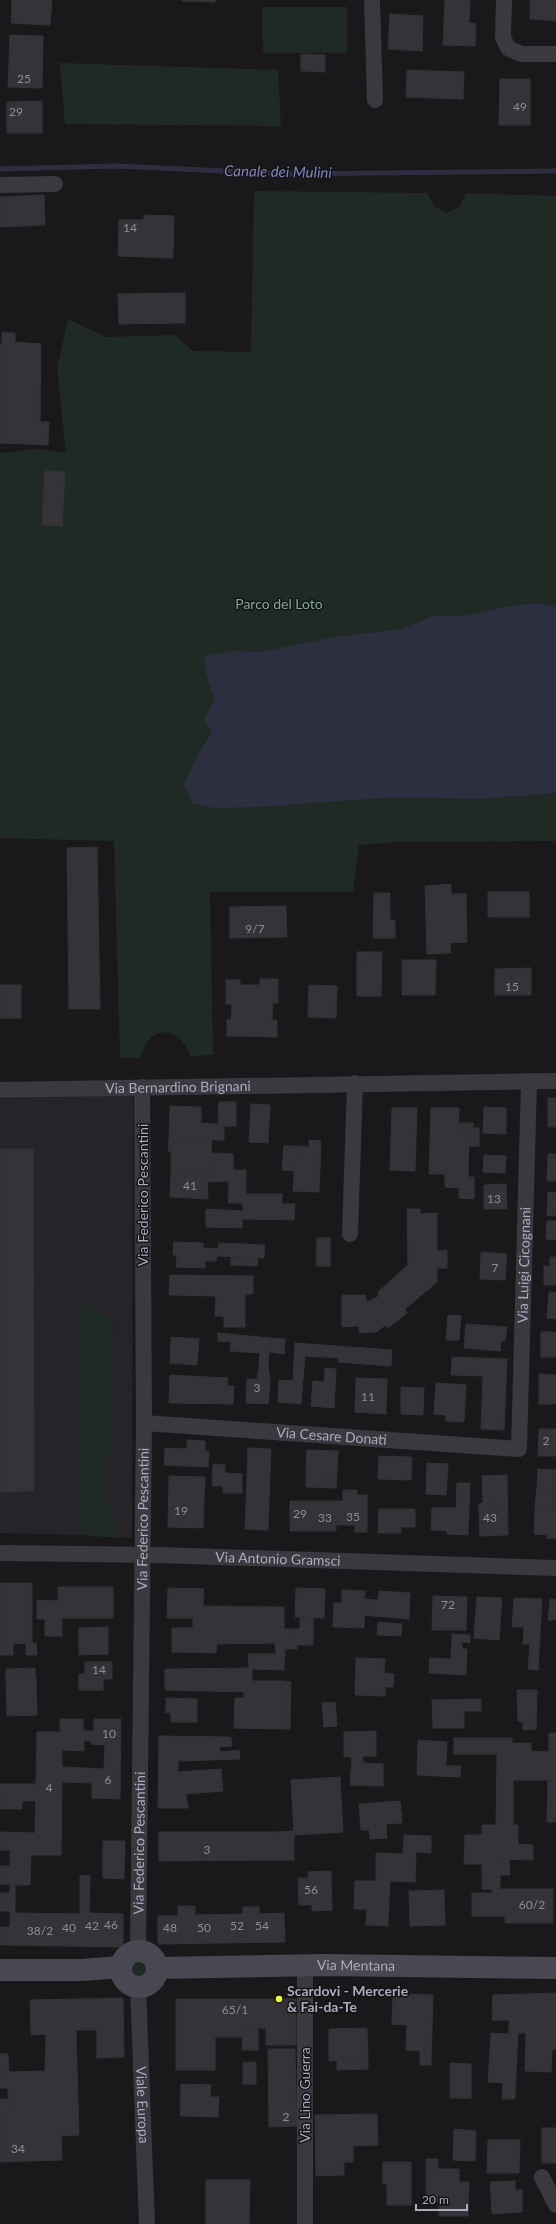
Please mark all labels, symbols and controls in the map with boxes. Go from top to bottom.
house number: 25 [17,71,31,86]
house number: 49 [513,99,527,114]
house number: 29 [9,104,23,119]
water label: Canale dei Mulini [224,161,333,181]
house number: 14 [123,220,137,235]
park label: Parco del Loto [235,595,323,612]
house number: 9/7 [245,921,265,936]
house number: 15 [505,979,519,994]
street label: Via Bernardino Brignani [105,1077,251,1096]
street label: Via Federico Pescantini [134,1124,151,1266]
house number: 41 [183,1178,197,1193]
house number: 13 [487,1191,501,1206]
street label: Via Luigi Cicognani [513,1207,534,1323]
house number: 7 [492,1260,499,1275]
house number: 3 [254,1380,261,1395]
house number: 11 [361,1389,375,1404]
street label: Via Cesare Donati [276,1423,387,1448]
house number: 2 [543,1433,550,1448]
street label: Via Federico Pescantini [133,1448,152,1590]
house number: 19 [174,1503,188,1518]
house number: 29 [293,1506,307,1521]
house number: 35 [346,1509,360,1524]
house number: 33 [318,1510,332,1525]
house number: 43 [483,1510,497,1525]
street label: Via Antonio Gramsci [215,1548,341,1569]
house number: 72 [441,1597,455,1612]
house number: 14 [92,1662,106,1677]
house number: 10 [102,1726,116,1741]
house number: 6 [105,1772,112,1787]
street label: Via Federico Pescantini [129,1772,148,1914]
house number: 4 [46,1780,53,1795]
house number: 3 [204,1842,211,1857]
house number: 56 [304,1882,318,1897]
house number: 60/2 [519,1897,545,1912]
house number: 46 [104,1917,118,1932]
house number: 42 [85,1918,99,1933]
house number: 52 [230,1918,244,1933]
house number: 54 [255,1918,269,1933]
house number: 40 [62,1920,76,1935]
house number: 48 [163,1920,177,1935]
house number: 50 [197,1920,211,1935]
house number: 38/2 [27,1923,53,1938]
street label: Via Mentana [317,1956,395,1974]
place label: Scardovi - Mercerie & Fai-da-Te [287,1982,409,2015]
marker: Scardovi - Mercerie & Fai-da-Te [274,1994,284,2004]
house number: 65/1 [222,2002,248,2017]
street label: Via Lino Guerra [296,2047,313,2143]
street label: Viale Europa [133,2066,153,2144]
house number: 2 [283,2109,290,2124]
house number: 34 [11,2141,25,2156]
scale bar [416,2186,467,2212]
text: 20 m [422,2192,449,2207]

